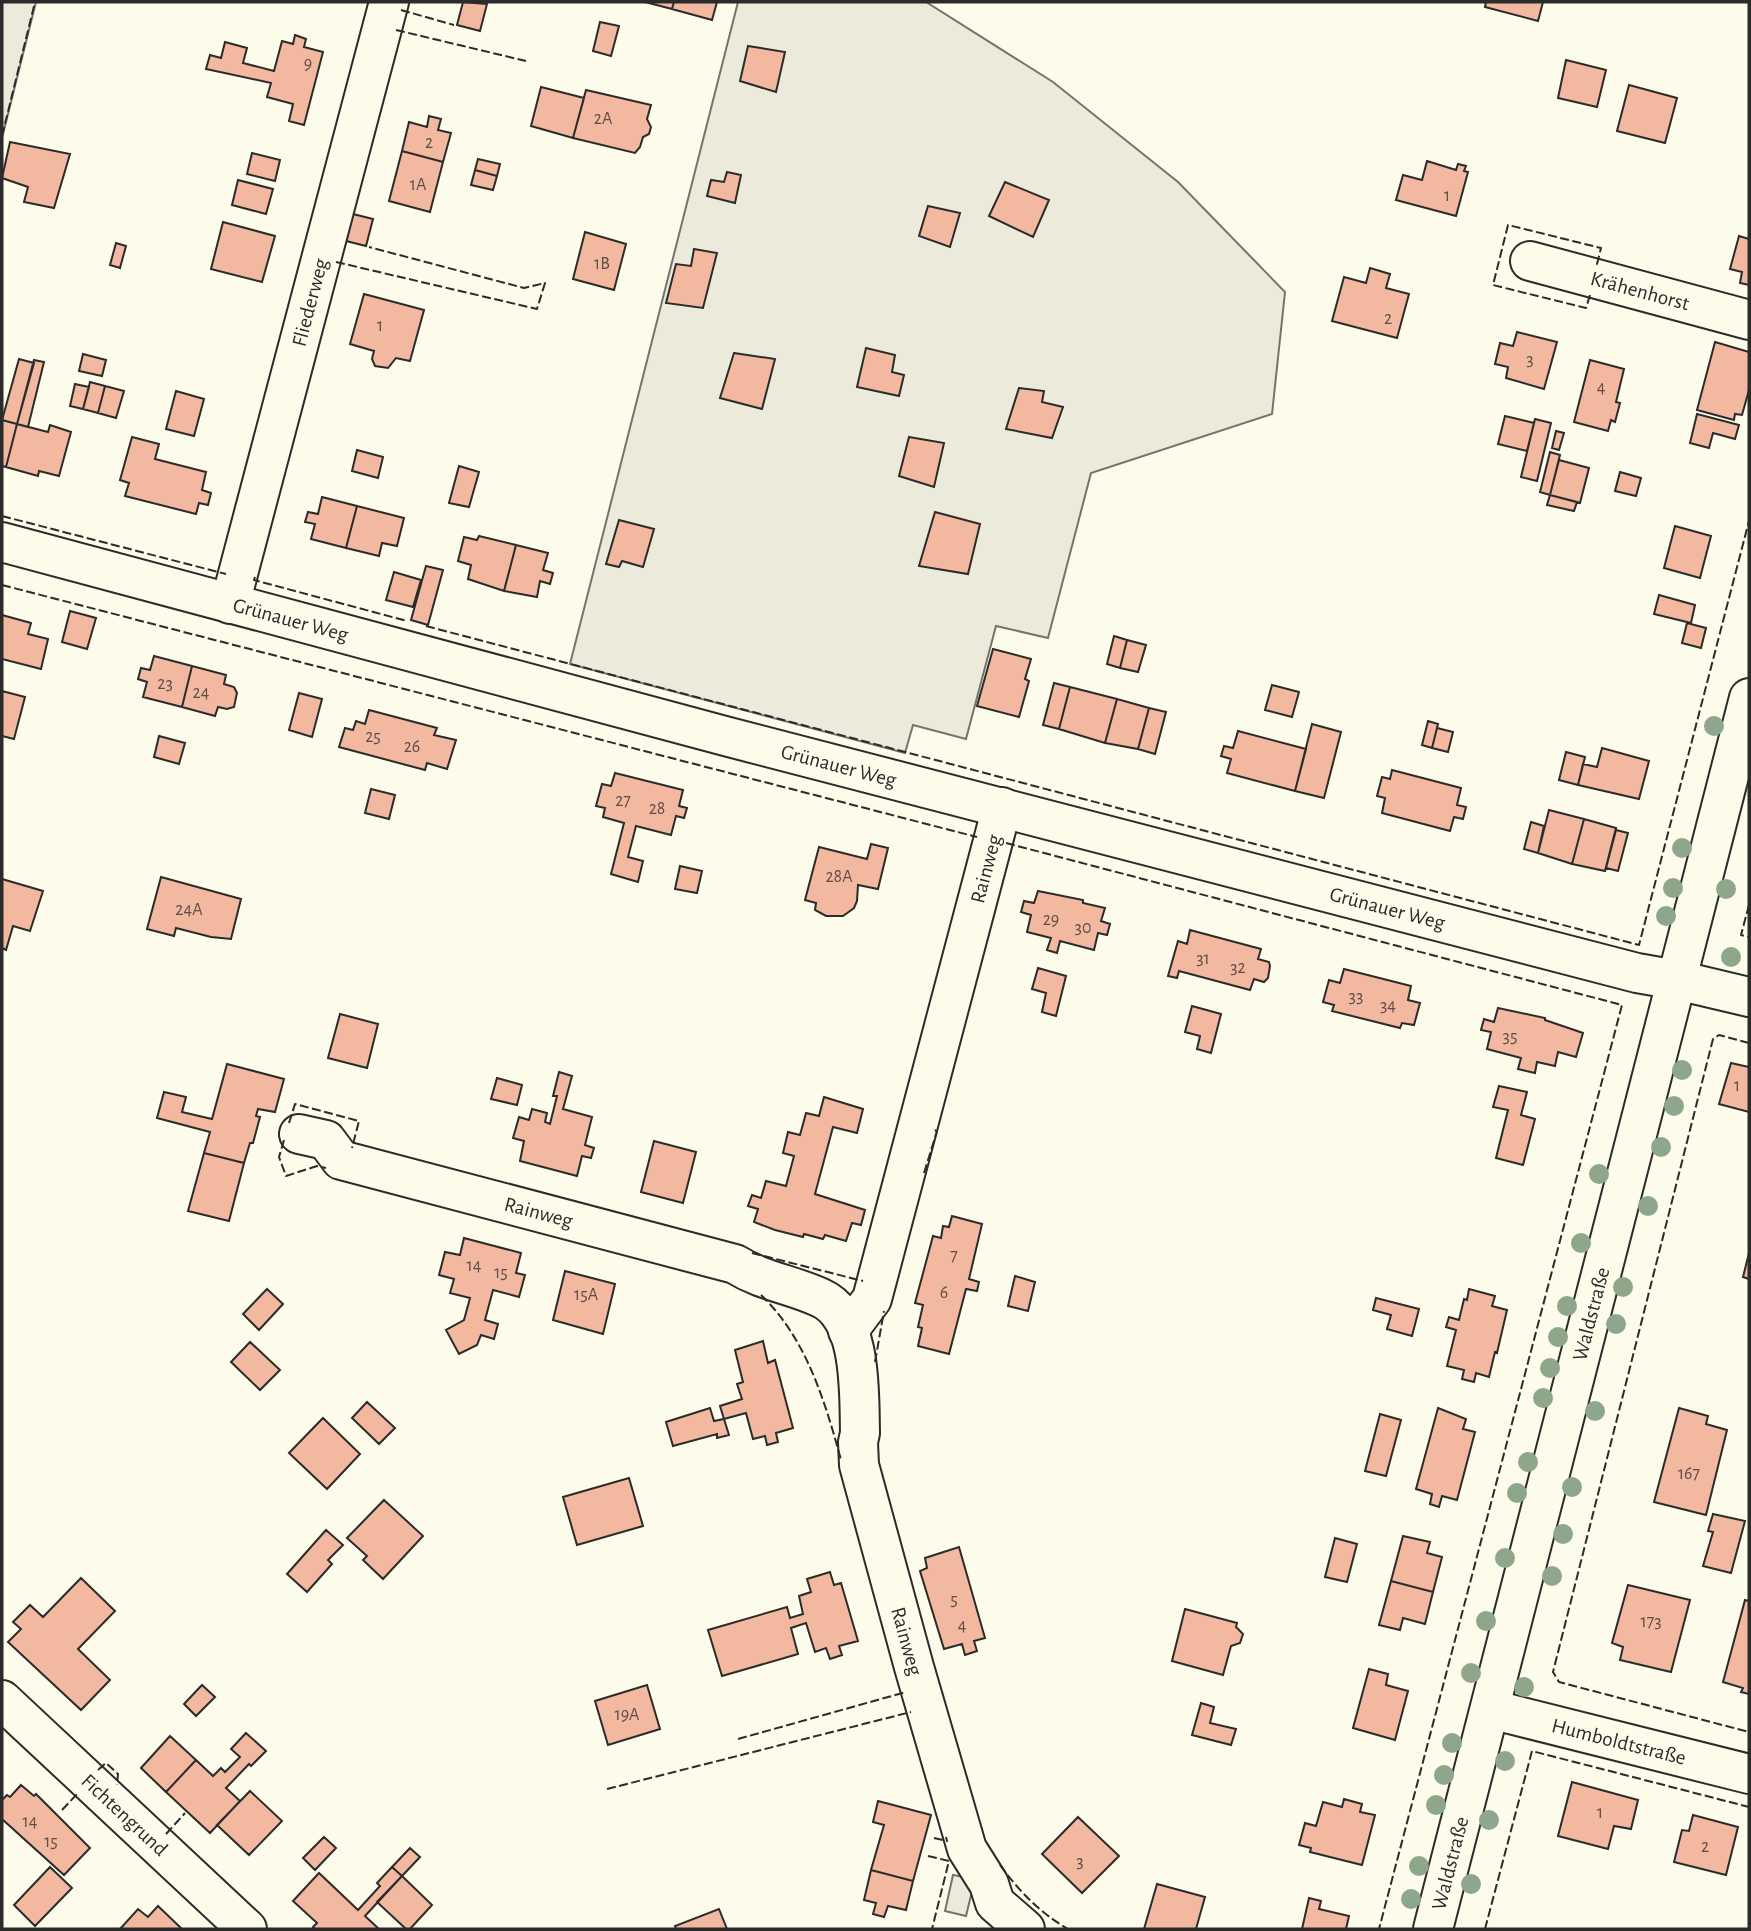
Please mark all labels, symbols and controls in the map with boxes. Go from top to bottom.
house number: 9 [304,55,312,73]
house number: 2A [594,110,613,128]
house number: 2 [425,134,433,152]
house number: 1A [410,176,427,194]
house number: 1 [1444,187,1450,205]
street label: Fliederweg [288,255,332,349]
house number: 1B [594,255,610,273]
street label: Krähenhorst [1588,267,1692,314]
house number: 2 [1384,310,1392,328]
house number: 1 [377,317,383,335]
house number: 3 [1526,351,1534,369]
house number: 4 [1597,379,1606,397]
street label: Grünauer Weg [231,594,351,645]
house number: 23 [157,675,173,693]
house number: 24 [193,684,210,702]
house number: 25 [365,728,381,746]
house number: 26 [404,738,420,756]
street label: Grünauer Weg [779,741,899,791]
house number: 27 [615,792,631,810]
house number: 28 [649,800,665,818]
street label: Rainweg [967,831,1005,905]
house number: 28A [825,868,853,886]
street label: Grünauer Weg [1328,883,1448,933]
house number: 24A [175,901,203,919]
house number: 29 [1043,911,1059,929]
house number: 30 [1075,919,1091,937]
house number: 31 [1196,950,1210,968]
house number: 32 [1230,959,1246,977]
house number: 33 [1349,988,1363,1006]
house number: 34 [1380,997,1396,1015]
house number: 35 [1503,1028,1517,1046]
house number: 1 [1734,1077,1740,1095]
street label: Rainweg [502,1193,576,1231]
house number: 7 [950,1247,958,1265]
house number: 14 [467,1257,482,1275]
house number: 15 [494,1264,508,1282]
street label: Waldstraße [1569,1265,1613,1363]
house number: 6 [940,1284,948,1302]
house number: 15A [574,1286,599,1304]
house number: 167 [1678,1465,1700,1483]
house number: 5 [950,1591,958,1609]
street label: Rainweg [888,1605,927,1679]
house number: 173 [1640,1613,1662,1631]
house number: 4 [958,1617,967,1635]
house number: 19A [614,1706,640,1724]
street label: Humboldtstraße [1550,1714,1688,1768]
street label: Fichtengrund [78,1770,172,1860]
house number: 1 [1597,1804,1603,1822]
house number: 14 [23,1813,38,1831]
street label: Waldstraße [1428,1814,1472,1912]
house number: 15 [44,1833,58,1851]
house number: 2 [1701,1838,1709,1856]
house number: 3 [1076,1853,1084,1871]

